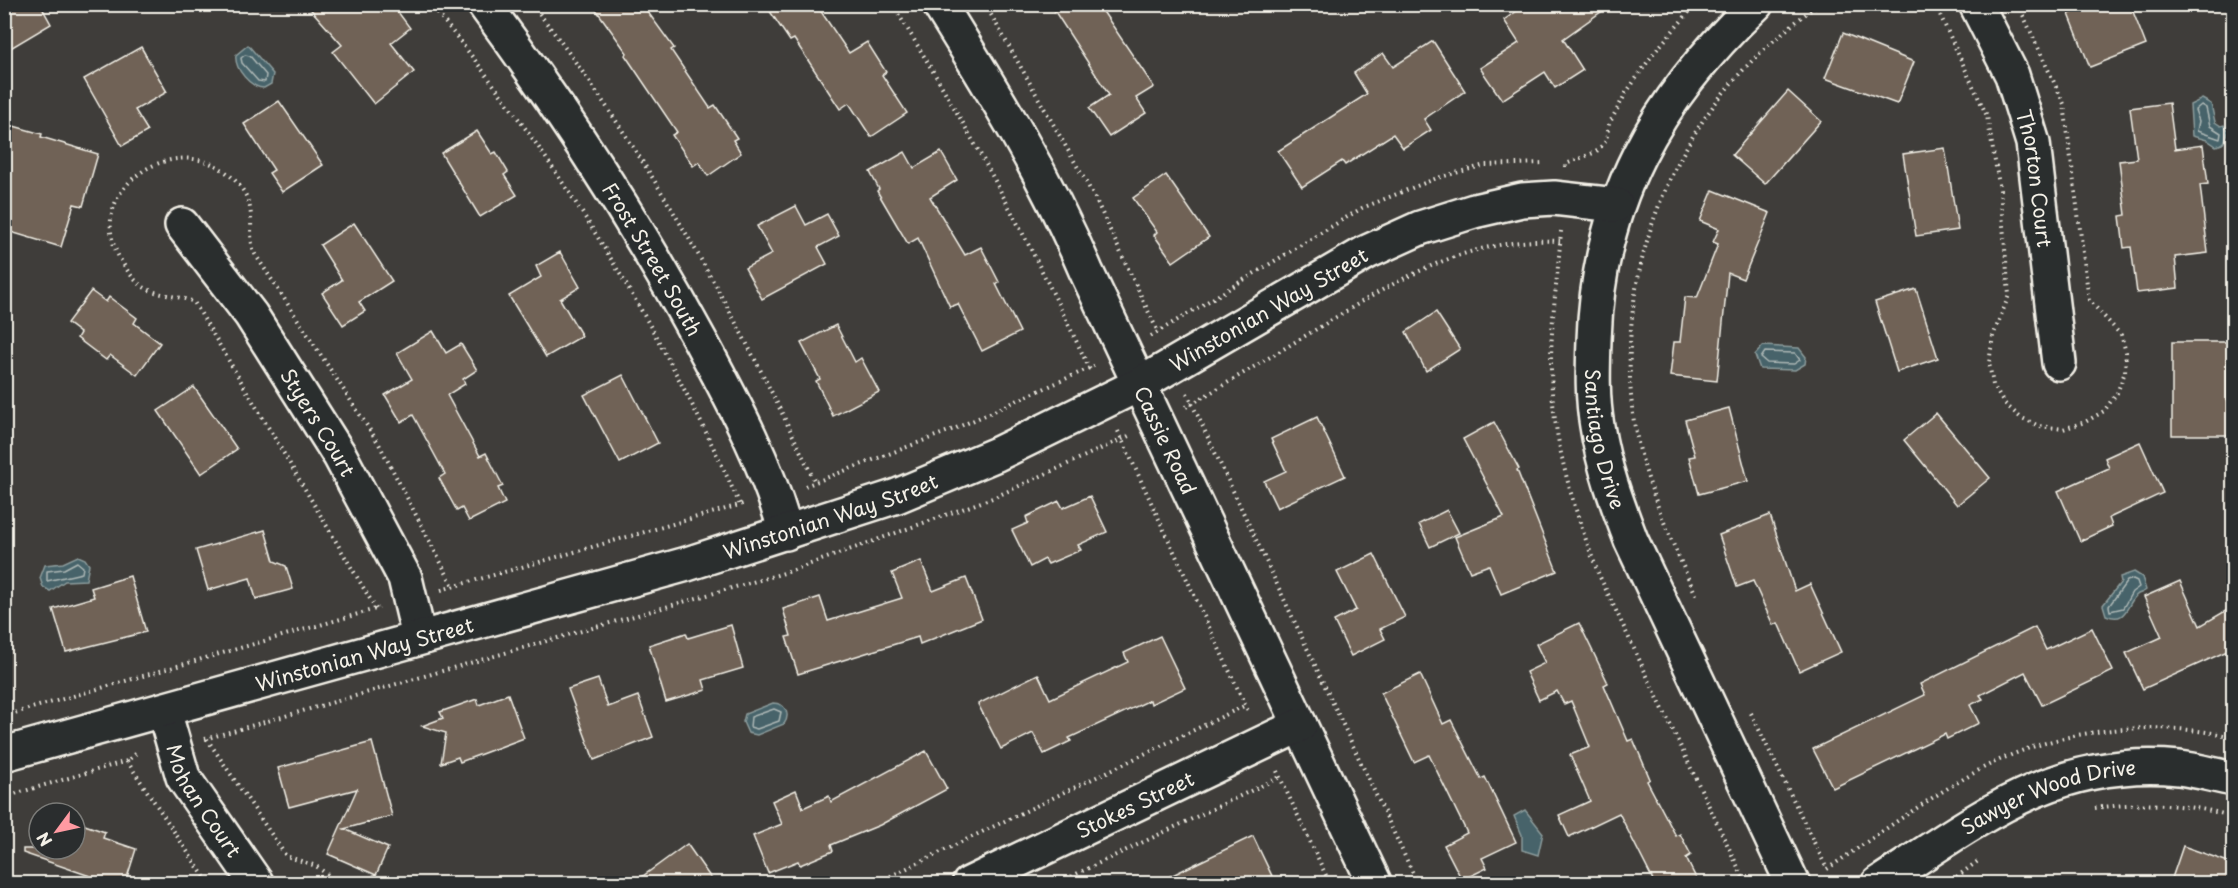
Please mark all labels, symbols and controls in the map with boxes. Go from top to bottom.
street label: Thorton Court [2009,106,2060,249]
street label: Frost Street South [595,176,710,341]
street label: Winstonian Way Street [1164,240,1373,379]
street label: Styers Court [273,362,363,482]
street label: Santiago Drive [1578,369,1633,513]
street label: Cassie Road [1127,381,1204,499]
street label: Winstonian Way Street [719,466,942,566]
street label: Winstonian Way Street [252,609,477,698]
street label: Mohan Court [159,740,249,863]
street label: Sawyer Wood Drive [1955,752,2137,842]
street label: Stokes Street [1071,763,1199,846]
north arrow [27,801,87,861]
text: N [30,828,57,852]

